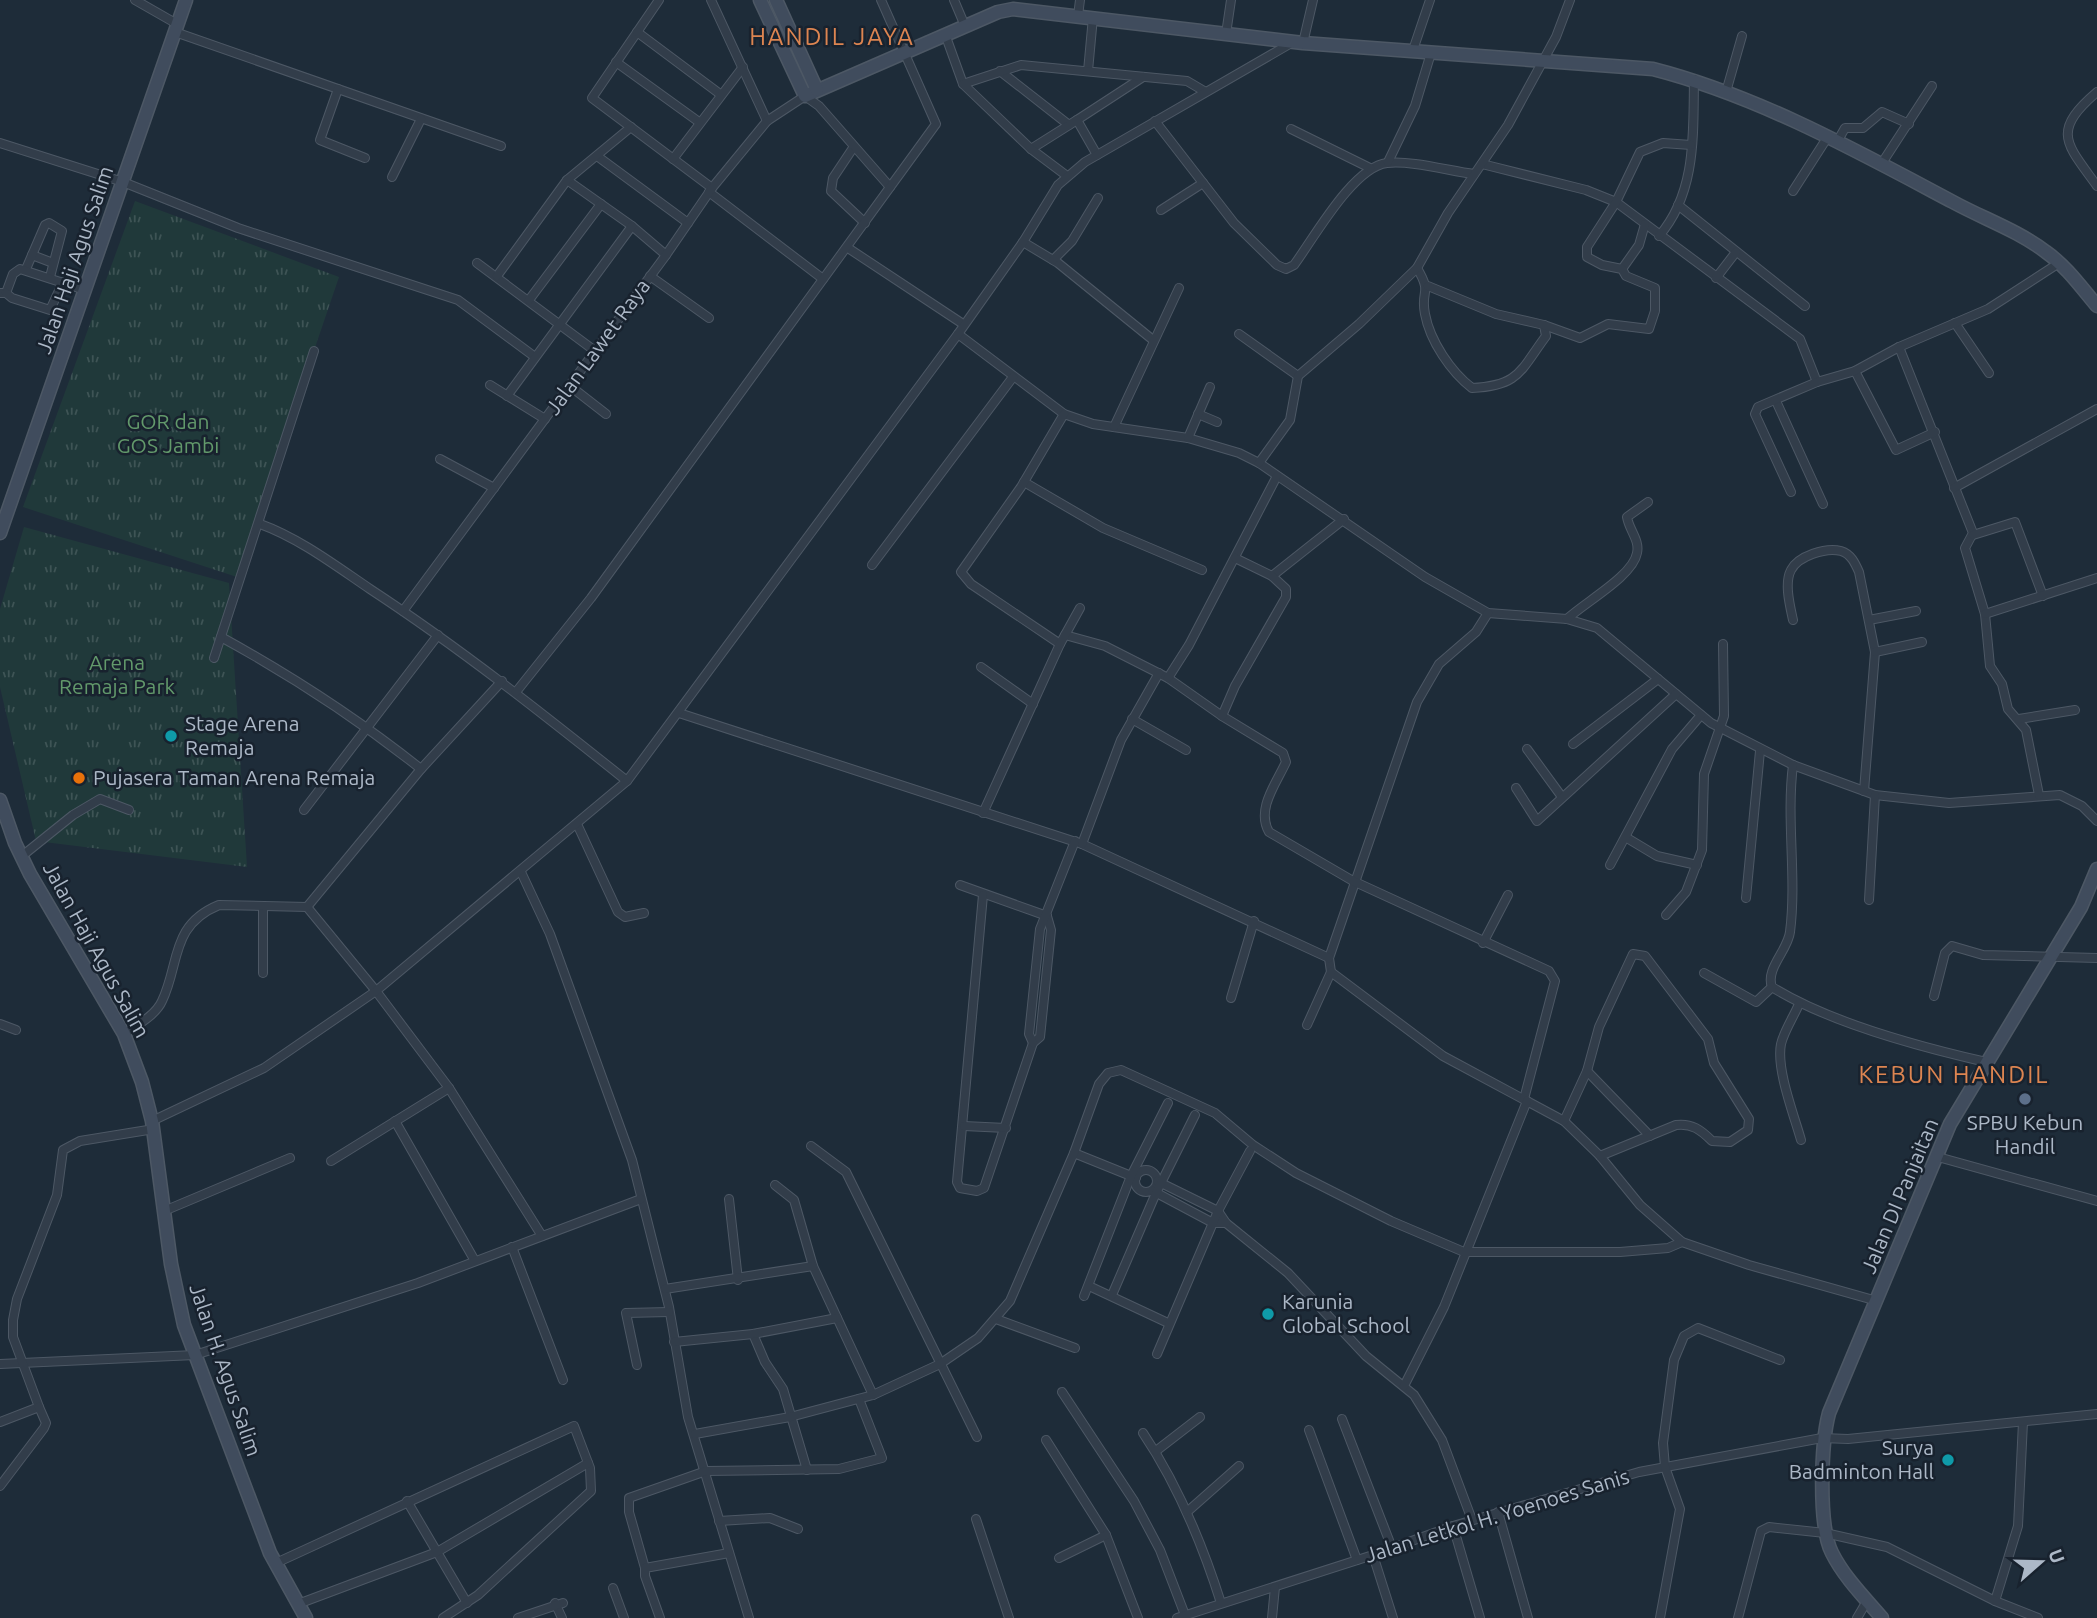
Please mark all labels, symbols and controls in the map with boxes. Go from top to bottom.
district label: HANDIL JAYA [749,23,915,50]
street label: Jalan Haji Agus Salim [31,163,117,357]
street label: Jalan Lawet Raya [540,274,654,419]
park label: GOR dan GOS Jambi [117,409,219,457]
park label: Arena Remaja Park [59,650,175,698]
place label: Stage Arena Remaja [185,711,299,759]
marker: Stage Arena Remaja [163,728,179,744]
place label: Pujasera Taman Arena Remaja [93,765,375,789]
marker: Pujasera Taman Arena Remaja [71,770,87,786]
street label: Jalan Haji Agus Salim [39,858,155,1041]
district label: KEBUN HANDIL [1858,1061,2050,1088]
marker: SPBU Kebun Handil [2017,1091,2033,1107]
place label: SPBU Kebun Handil [1967,1110,2083,1158]
street label: Jalan DI Panjaitan [1856,1114,1943,1277]
street label: Jalan H. Agus Salim [185,1280,267,1459]
place label: Karunia Global School [1282,1289,1410,1337]
marker: Karunia Global School [1260,1306,1276,1322]
place label: Surya Badminton Hall [1789,1435,1934,1483]
marker: Surya Badminton Hall [1940,1452,1956,1468]
street label: Jalan Letkol H. Yoenoes Sanis [1362,1463,1632,1567]
north arrow [2006,1527,2076,1597]
text: U [2044,1546,2070,1566]

